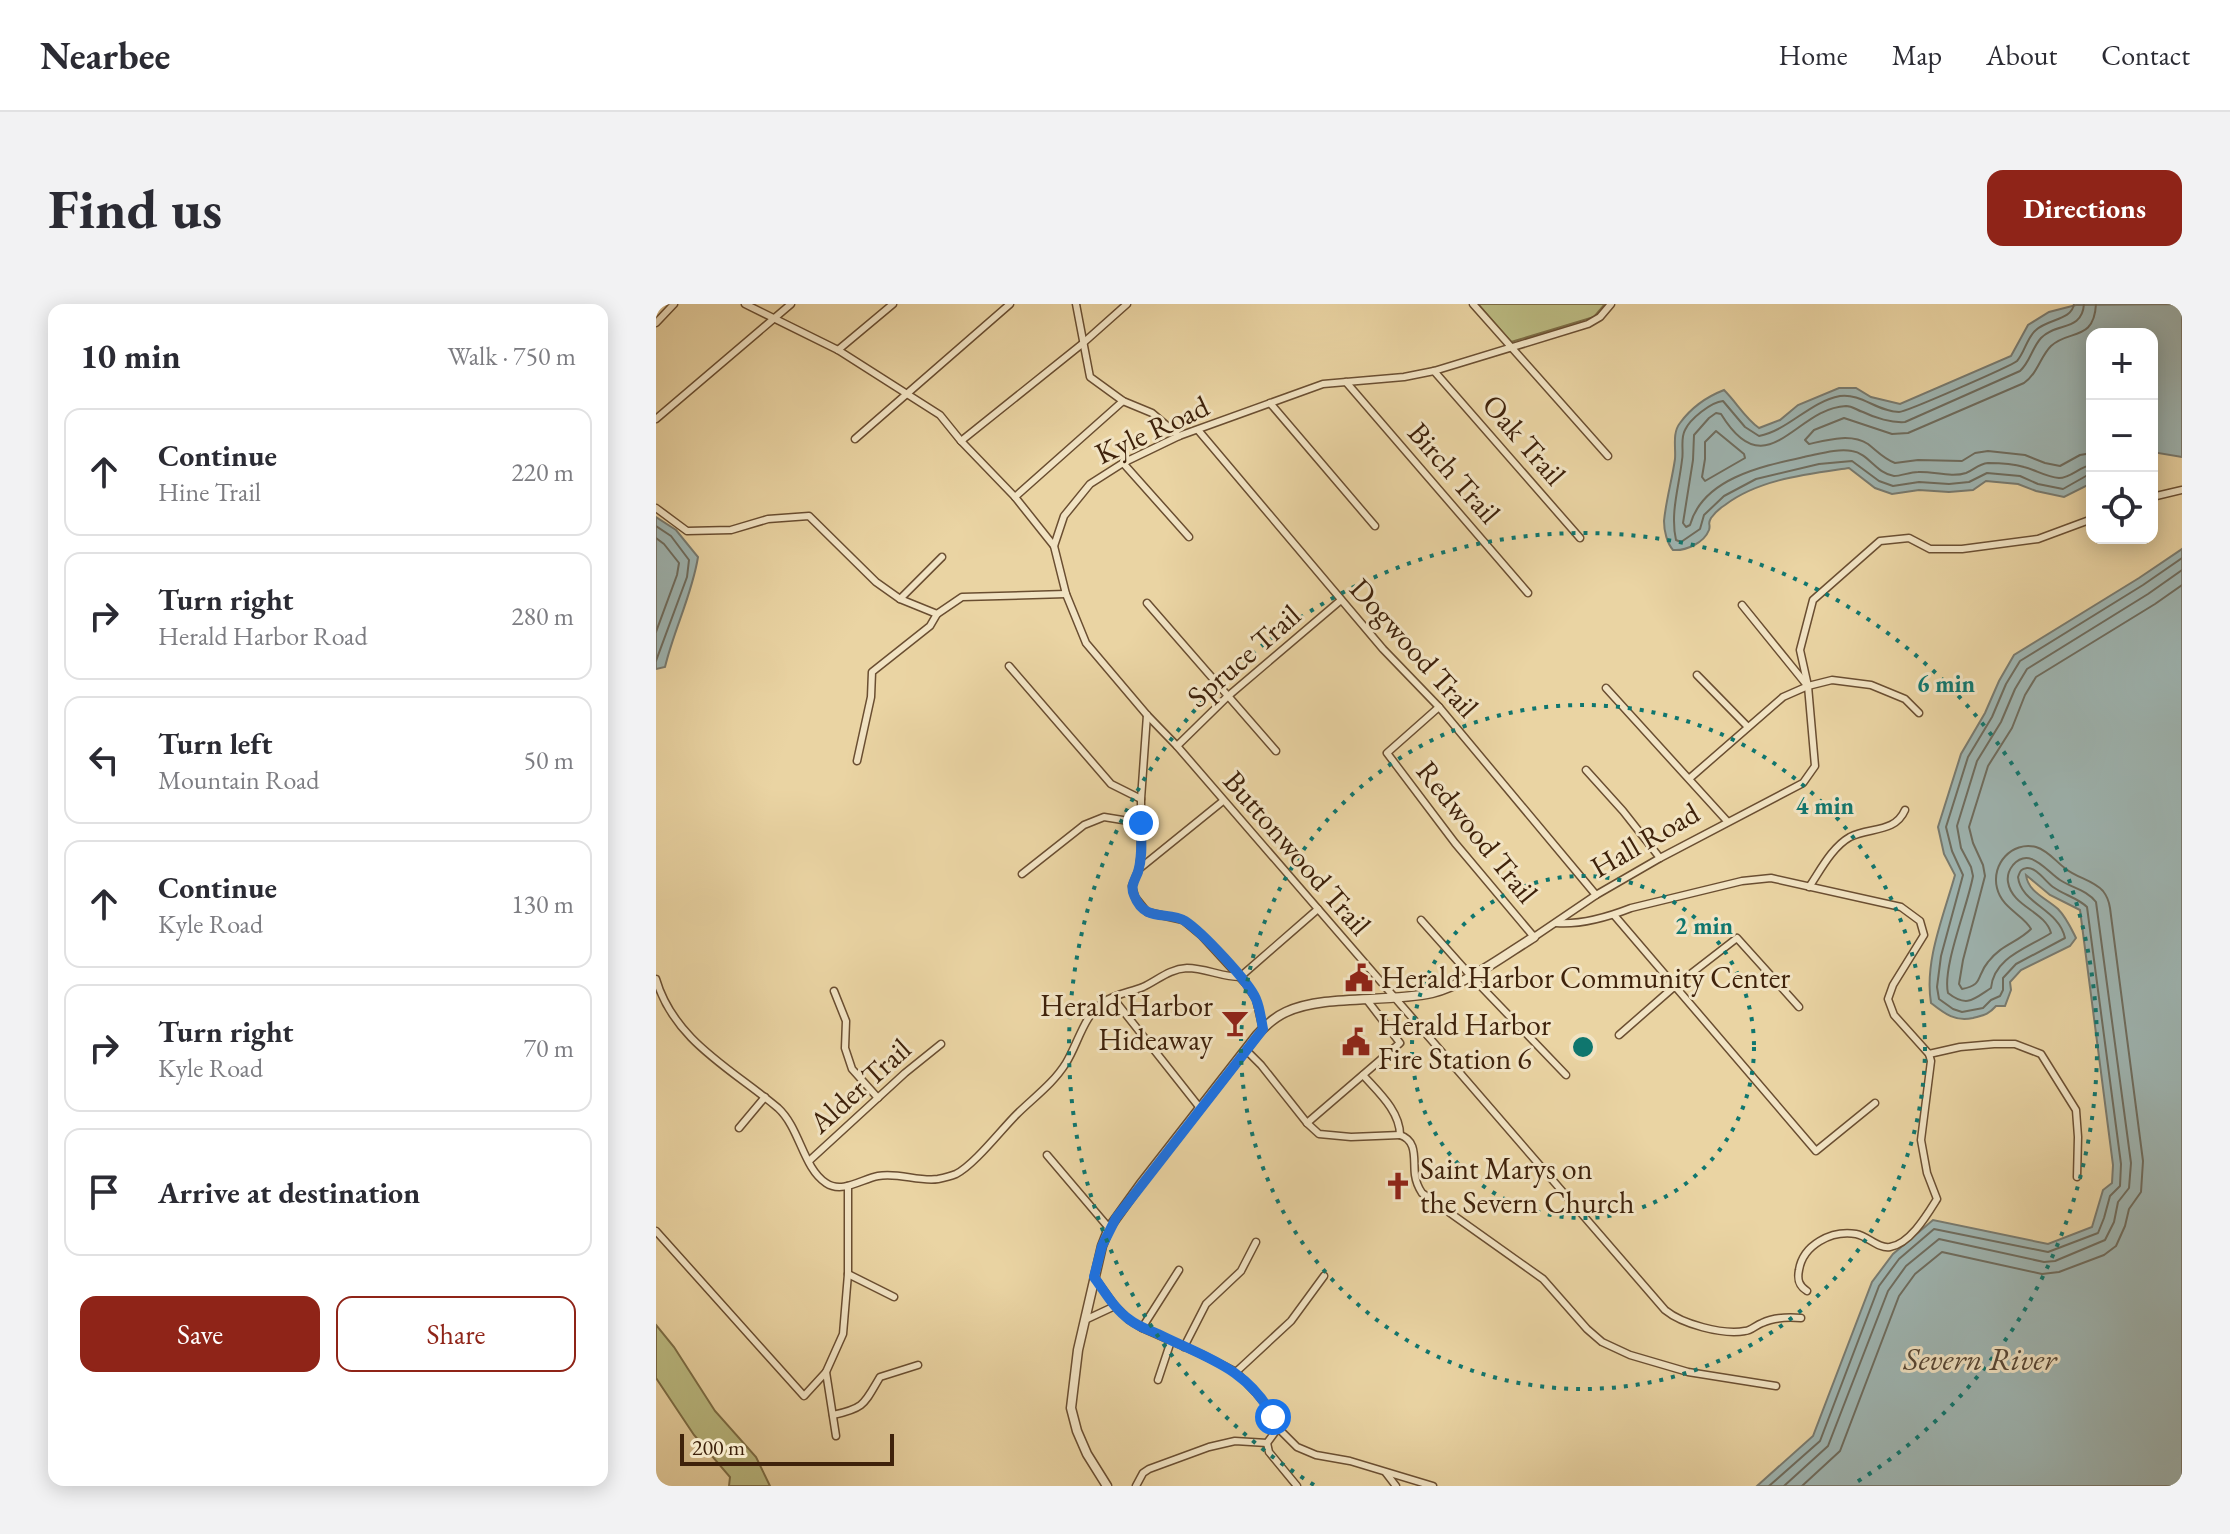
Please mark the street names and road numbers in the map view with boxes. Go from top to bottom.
street label: Kyle Road [1089,386,1216,473]
street label: Oak Trail [1474,386,1575,493]
street label: Birch Trail [1400,414,1509,532]
street label: Dogwood Trail [1341,570,1487,726]
street label: Spruce Trail [1179,596,1309,716]
street label: Redwood Trail [1408,752,1547,911]
street label: Buttonwood Trail [1215,762,1380,943]
street label: Hall Road [1583,792,1707,886]
street label: Alder Trail [800,1029,919,1142]

